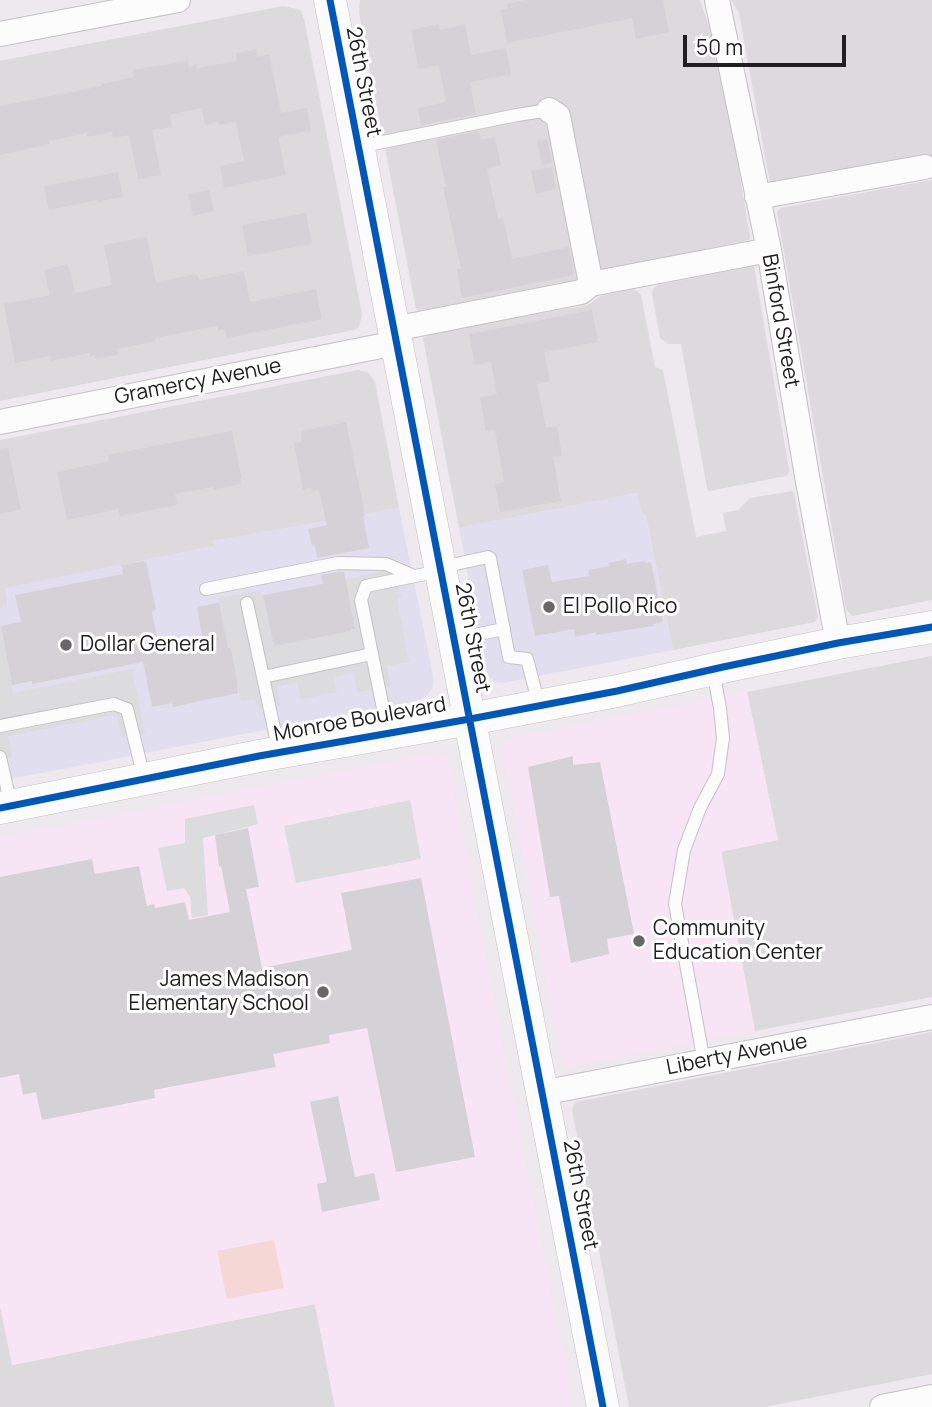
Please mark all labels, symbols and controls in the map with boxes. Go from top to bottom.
scale bar [687,21,850,65]
street label: 26th Street [340,25,386,139]
text: 50 m [696,33,743,61]
street label: Binford Street [756,252,804,390]
street label: Gramercy Avenue [112,353,284,411]
street label: 26th Street [449,581,495,695]
place label: El Pollo Rico [563,594,677,620]
marker: El Pollo Rico [541,599,557,615]
place label: Dollar General [80,632,215,658]
marker: Dollar General [58,637,74,653]
street label: Monroe Boulevard [272,692,448,748]
place label: Community Education Center [653,916,823,966]
marker: Community Education Center [631,933,647,949]
place label: James Madison Elementary School [128,967,309,1017]
marker: James Madison Elementary School [315,984,331,1000]
street label: Liberty Avenue [664,1029,810,1081]
street label: 26th Street [557,1138,603,1252]

